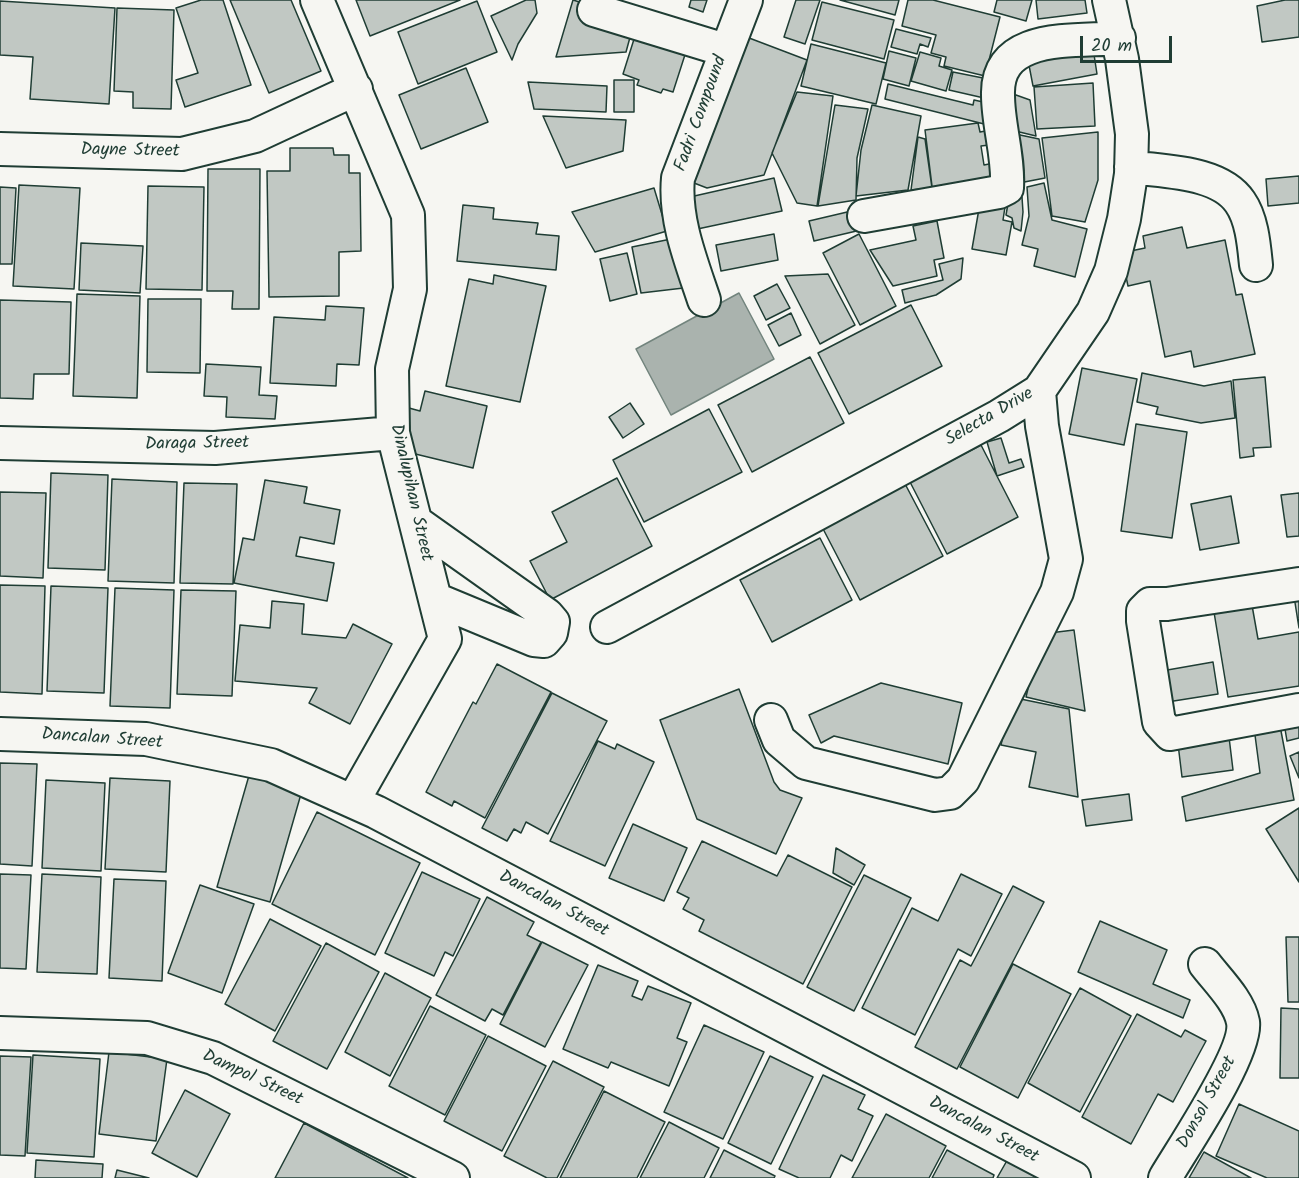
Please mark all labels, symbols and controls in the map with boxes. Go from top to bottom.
scale bar [1083,24,1174,62]
text: 20 m [1091,32,1132,61]
street label: Fadri Compound [671,53,733,175]
street label: Dayne Street [80,140,180,164]
street label: Selecta Drive [942,384,1038,452]
street label: Dinalupihan Street [384,422,436,564]
street label: Daraga Street [145,433,249,457]
street label: Dancalan Street [41,725,163,755]
street label: Dancalan Street [494,867,612,943]
street label: Dampol Street [198,1046,306,1112]
street label: Donsol Street [1174,1053,1242,1153]
street label: Dancalan Street [924,1093,1042,1169]

